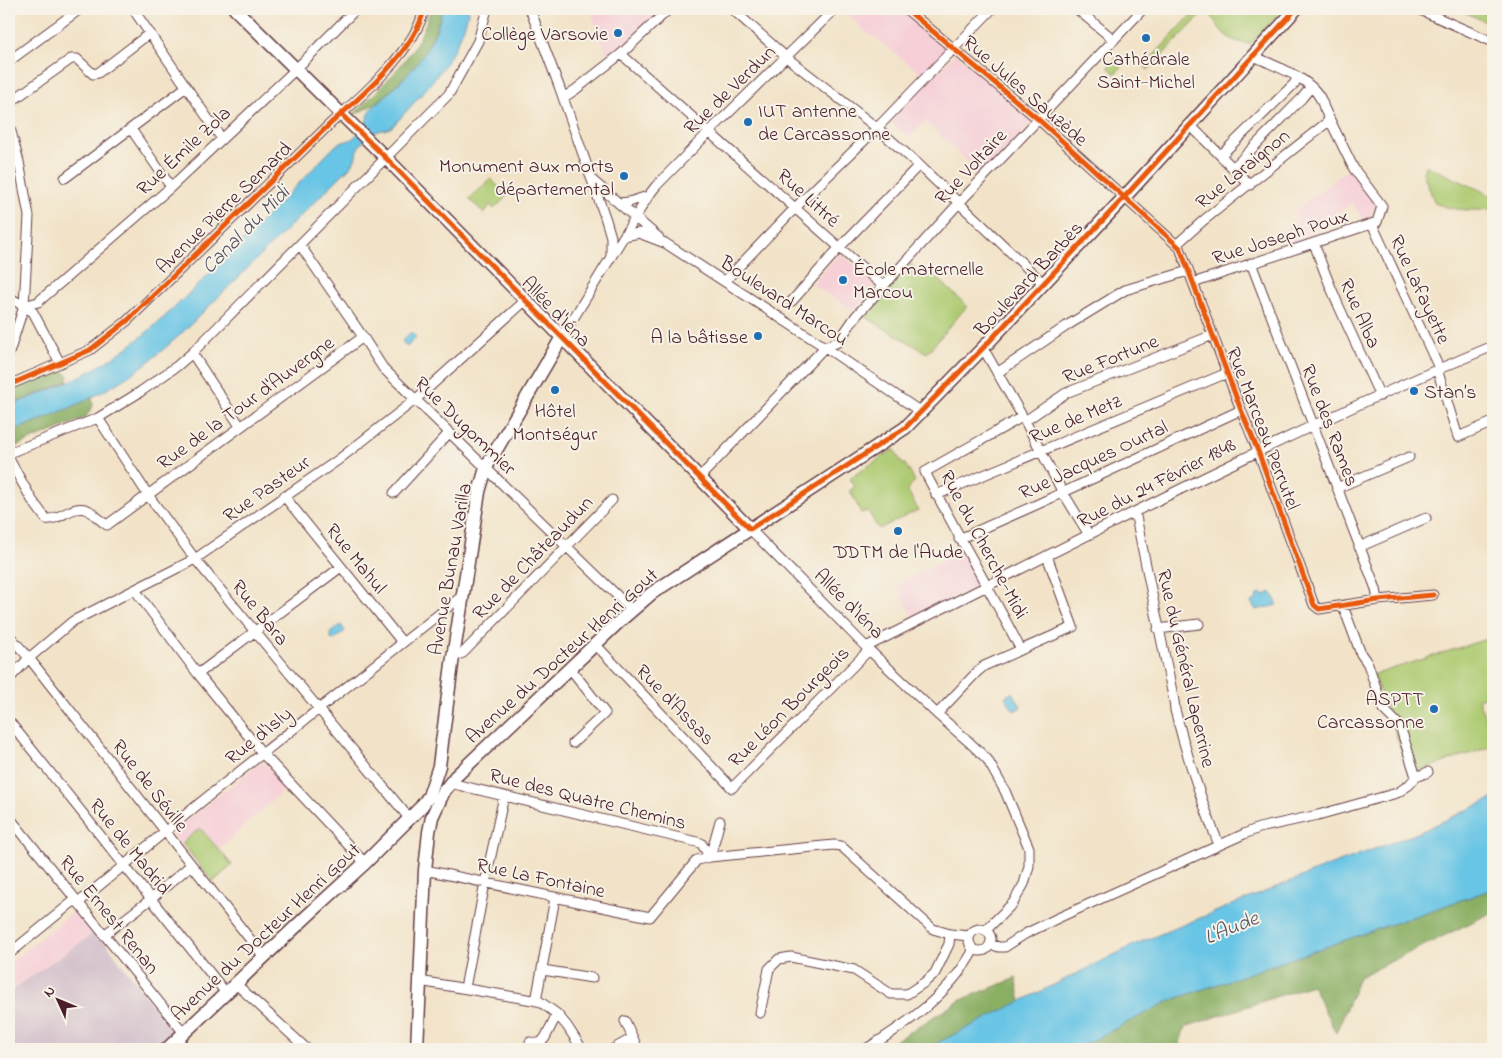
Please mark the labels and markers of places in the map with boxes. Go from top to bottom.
place label: Collège Varsovie [481,21,608,51]
marker: Collège Varsovie [612,27,624,39]
marker: Cathédrale Saint-Michel [1140,32,1152,44]
place label: Cathédrale Saint-Michel [1097,46,1195,98]
place label: IUT antenne de Carcassonne [758,98,890,150]
marker: IUT antenne de Carcassonne [742,116,754,128]
place label: Monument aux morts départemental [439,153,614,205]
marker: Monument aux morts départemental [618,170,630,182]
place label: École maternelle Marcou [853,256,984,308]
marker: École maternelle Marcou [837,274,849,286]
place label: A la bâtisse [651,324,748,353]
marker: A la bâtisse [752,330,764,342]
place label: Stan’s [1424,379,1476,408]
marker: Hôtel Montségur [549,384,561,396]
marker: Stan’s [1408,385,1420,397]
place label: Hôtel Montségur [513,398,598,451]
marker: DDTM de l'Aude [892,525,904,537]
place label: DDTM de l'Aude [832,539,963,568]
place label: ASPTT Carcassonne [1317,686,1424,738]
marker: ASPTT Carcassonne [1428,703,1440,715]

